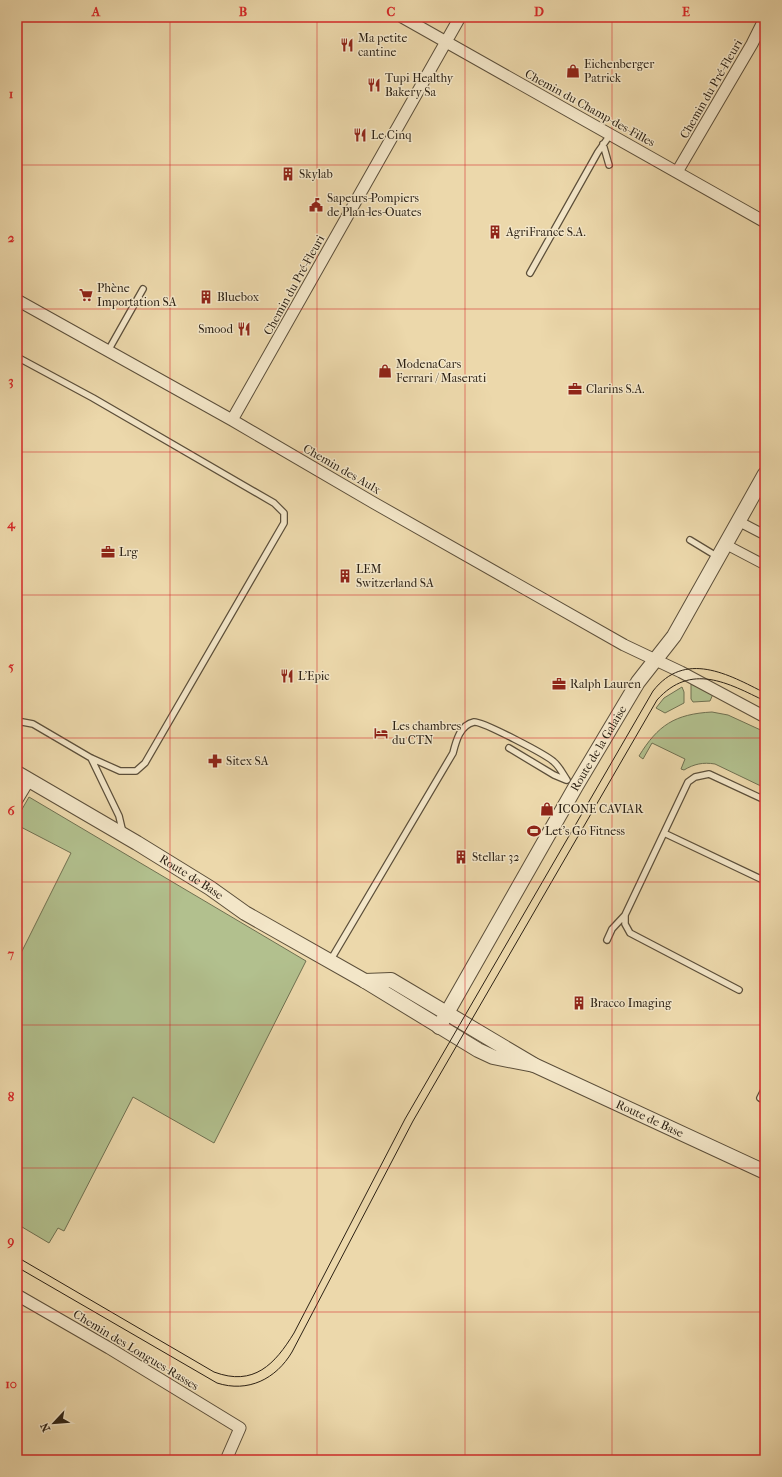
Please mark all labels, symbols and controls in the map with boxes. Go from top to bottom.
text: A [91,4,101,19]
text: B [239,4,248,19]
text: C [387,4,396,19]
text: D [534,4,544,19]
text: E [682,4,690,19]
place label: Ma petite cantine [358,31,408,59]
restaurant icon: Ma petite cantine [339,37,355,53]
street label: Chemin du Pré-Fleuri [677,37,745,141]
place label: Eichenberger Patrick [584,57,655,85]
shop icon: Eichenberger Patrick [565,63,581,79]
street label: Chemin du Champ-des-Filles [523,66,658,150]
place label: Tupi Healthy Bakery Sa [385,71,454,99]
restaurant icon: Tupi Healthy Bakery Sa [366,77,382,93]
text: 1 [9,86,14,101]
restaurant icon: Le Cinq [352,127,368,143]
place label: Le Cinq [371,128,412,142]
building icon: Skylab [280,166,296,182]
place label: Skylab [299,167,333,181]
place label: Sapeurs-Pompiers de Plan-les-Ouates [327,191,422,219]
public building icon: Sapeurs-Pompiers de Plan-les-Ouates [308,197,324,213]
building icon: AgriFrance S.A. [487,224,503,240]
place label: AgriFrance S.A. [505,225,586,239]
text: 2 [8,230,15,245]
street label: Chemin du Pré-Fleuri [261,232,328,337]
place label: Phène Importation SA [97,281,177,309]
supermarket icon: Phène Importation SA [78,287,94,303]
building icon: Bluebox [198,289,214,305]
place label: Bluebox [217,290,260,304]
restaurant icon: Smood [236,321,252,337]
place label: Smood [198,322,233,336]
place label: ModenaCars Ferrari / Maserati [396,357,487,385]
shop icon: ModenaCars Ferrari / Maserati [377,363,393,379]
text: 3 [8,373,14,389]
office icon: Clarins S.A. [567,381,583,397]
place label: Clarins S.A. [586,382,645,396]
street label: Chemin des Aulx [301,441,384,497]
text: 4 [6,516,16,532]
office icon: Lrg [100,544,116,560]
place label: Lrg [119,545,138,559]
place label: LEM Switzerland SA [356,562,434,590]
building icon: LEM Switzerland SA [337,568,353,584]
text: 5 [8,659,14,674]
restaurant icon: L'Epic [279,668,295,684]
place label: L'Epic [298,669,330,683]
office icon: Ralph Lauren [551,676,567,692]
place label: Ralph Lauren [570,677,641,691]
street label: Route de la Galaise [567,703,629,794]
place label: Les chambres du CTN [392,719,462,747]
hotel icon: Les chambres du CTN [373,725,389,741]
pharmacy icon: Sitex SA [207,753,223,769]
place label: Sitex SA [226,754,269,768]
shop icon: ICONE CAVIAR [539,801,555,817]
place label: ICONE CAVIAR [558,802,644,816]
text: 6 [7,803,15,818]
sports icon: Let's Go Fitness [526,823,542,839]
place label: Let's Go Fitness [545,824,626,838]
building icon: Stellar 32 [453,849,469,865]
place label: Stellar 32 [472,850,519,864]
street label: Route de Base [157,852,226,902]
text: 7 [7,946,15,961]
building icon: Bracco Imaging [571,995,587,1011]
place label: Bracco Imaging [590,996,672,1010]
text: 8 [8,1089,15,1104]
street label: Route de Base [614,1097,686,1140]
text: 9 [7,1233,15,1249]
street label: Chemin des Longues-Rasses [71,1307,202,1393]
text: 10 [5,1376,17,1391]
north arrow [34,1403,74,1443]
text: N [38,1420,53,1434]

